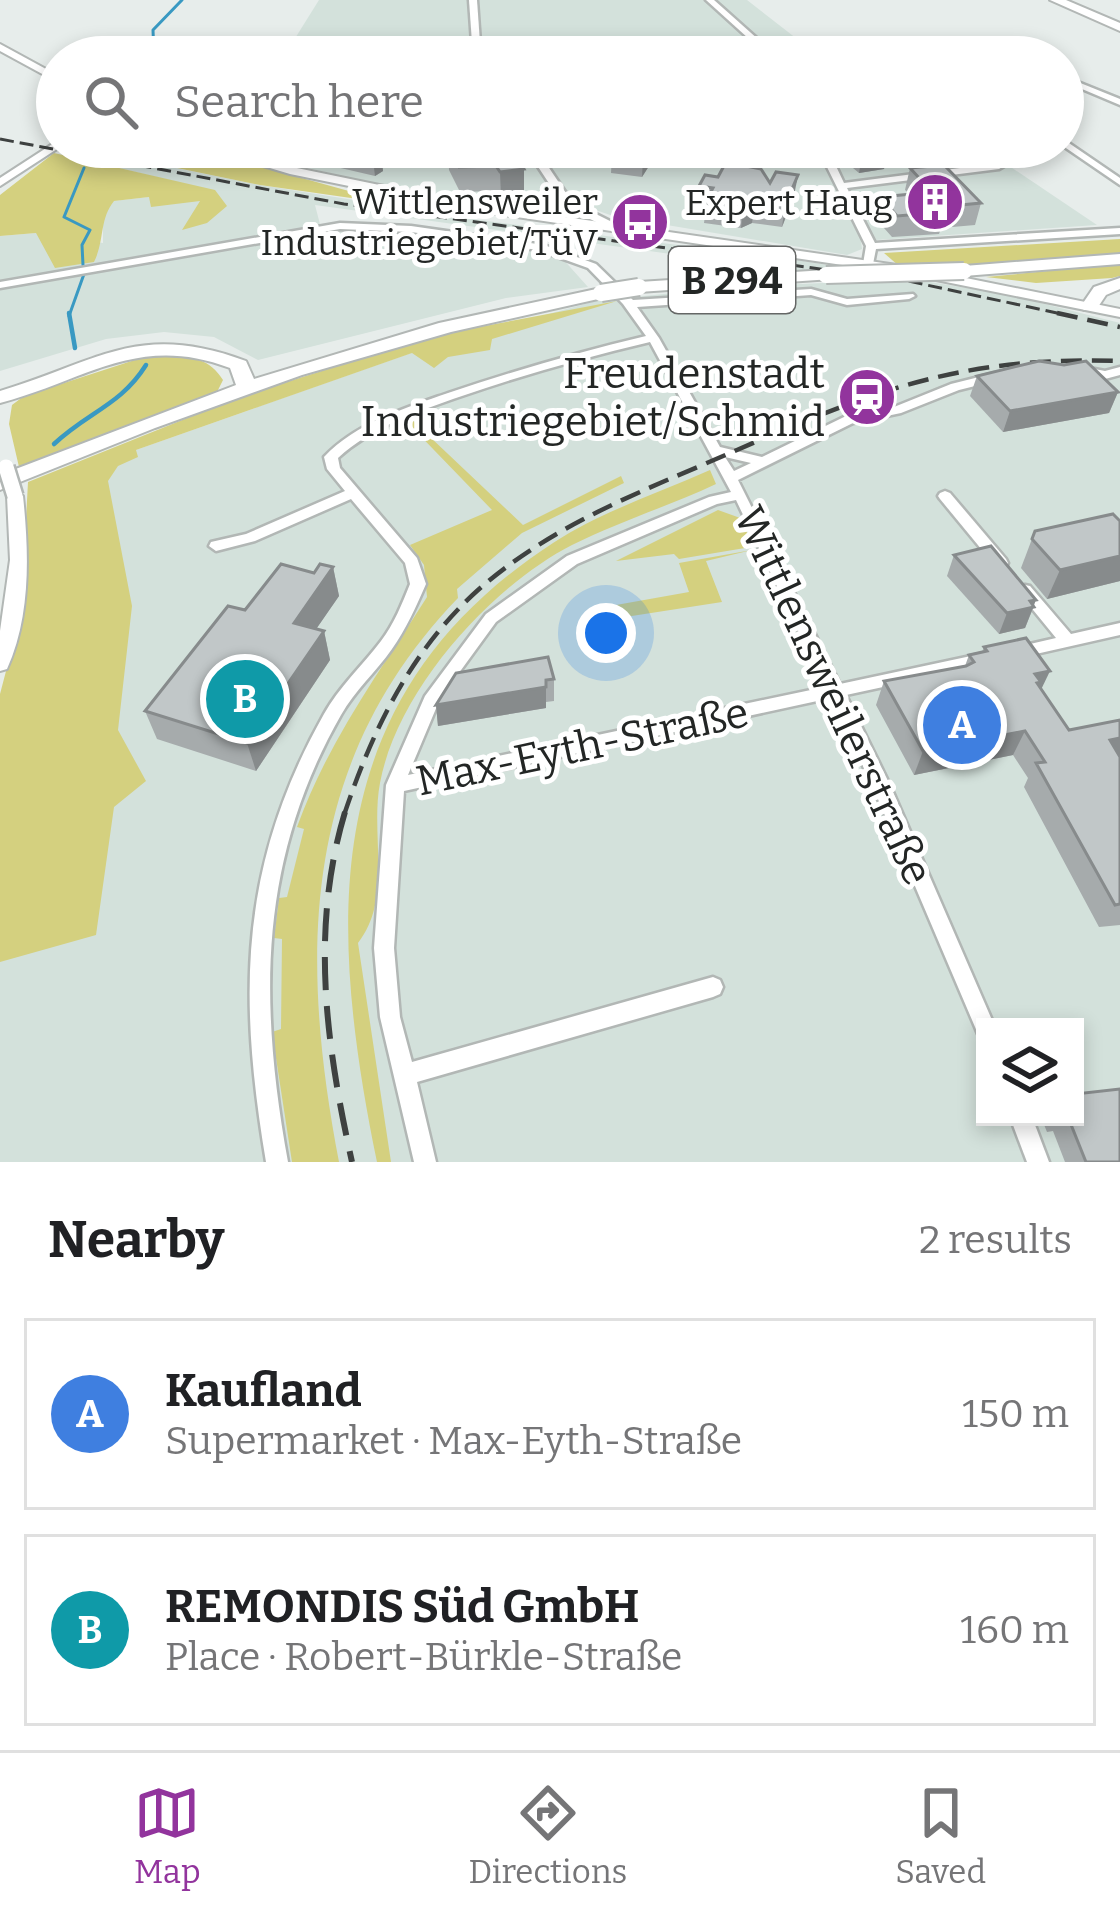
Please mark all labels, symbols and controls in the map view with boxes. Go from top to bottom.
search box [36,36,1084,168]
icon: search [78,69,144,135]
text: Search here [174,75,424,129]
building icon: Expert Haug [904,171,966,233]
place label: Wittlensweiler Industriegebiet/TüV [261,180,598,265]
place label: Expert Haug [685,181,893,225]
bus stop icon: Wittlensweiler Industriegebiet/TüV [609,191,671,253]
road number: B 294 [669,247,795,313]
place label: Freudenstadt Industriegebiet/Schmid [361,349,825,447]
station icon: Freudenstadt Industriegebiet/Schmid [836,366,898,428]
street label: Wittlensweilerstraße [724,498,943,892]
your location [576,603,636,663]
pin: B [206,654,284,744]
pin: A [923,680,1001,770]
street label: Max-Eyth-Straße [412,687,753,807]
map controls [976,1018,1084,1126]
button: layers [976,1018,1084,1126]
text: Nearby [48,1209,224,1271]
text: 2 results [919,1217,1072,1263]
text: Kaufland [165,1364,362,1418]
text: A [76,1391,104,1437]
text: 150 m [962,1391,1069,1437]
text: Supermarket · Max-Eyth-Straße [165,1418,742,1464]
text: REMONDIS Süd GmbH [165,1580,639,1634]
text: B [77,1607,103,1653]
text: 160 m [960,1607,1069,1653]
text: Place · Robert-Bürkle-Straße [165,1634,682,1680]
tab: Map [134,1780,201,1892]
tab: Directions [469,1780,627,1892]
tab: Saved [895,1780,986,1892]

